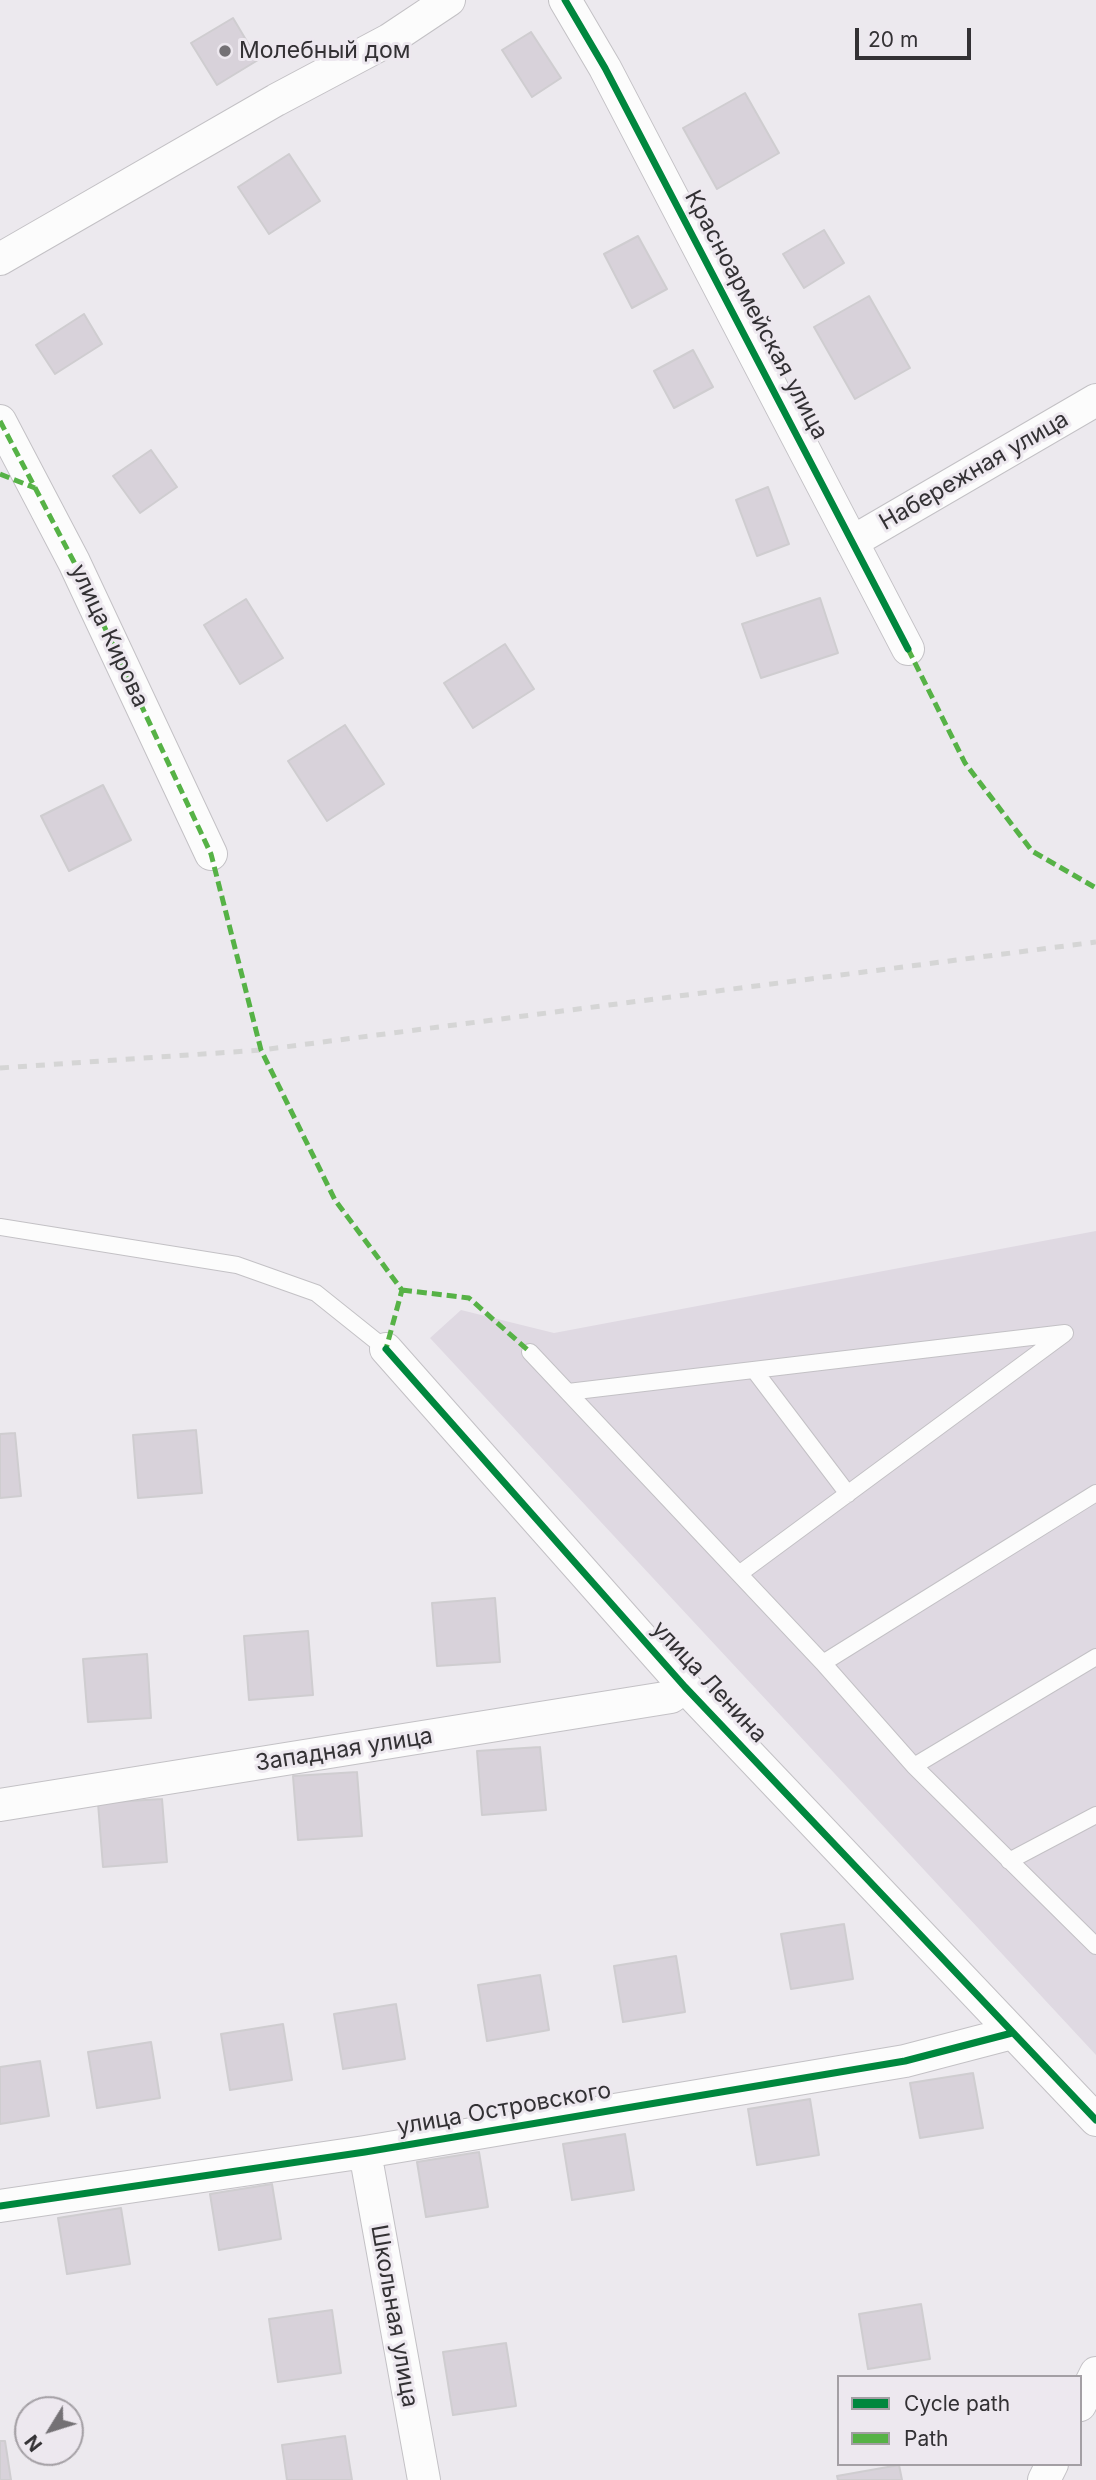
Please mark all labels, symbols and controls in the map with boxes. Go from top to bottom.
scale bar [858,14,974,58]
text: 20 m [868,27,918,52]
place label: Молебный дом [239,37,410,65]
marker: Молебный дом [217,43,233,59]
street label: Красноармейская улица [679,186,833,444]
street label: Набережная улица [875,406,1073,536]
street label: улица Кирова [64,560,154,712]
street label: улица Ленина [646,1615,772,1749]
street label: Западная улица [253,1722,435,1778]
street label: улица Островского [395,2077,613,2141]
street label: Школьная улица [364,2223,424,2409]
legend [837,2375,1082,2466]
text: Cycle path [904,2391,1010,2416]
north arrow [14,2396,84,2466]
text: Path [904,2426,949,2451]
text: N [20,2430,47,2456]

